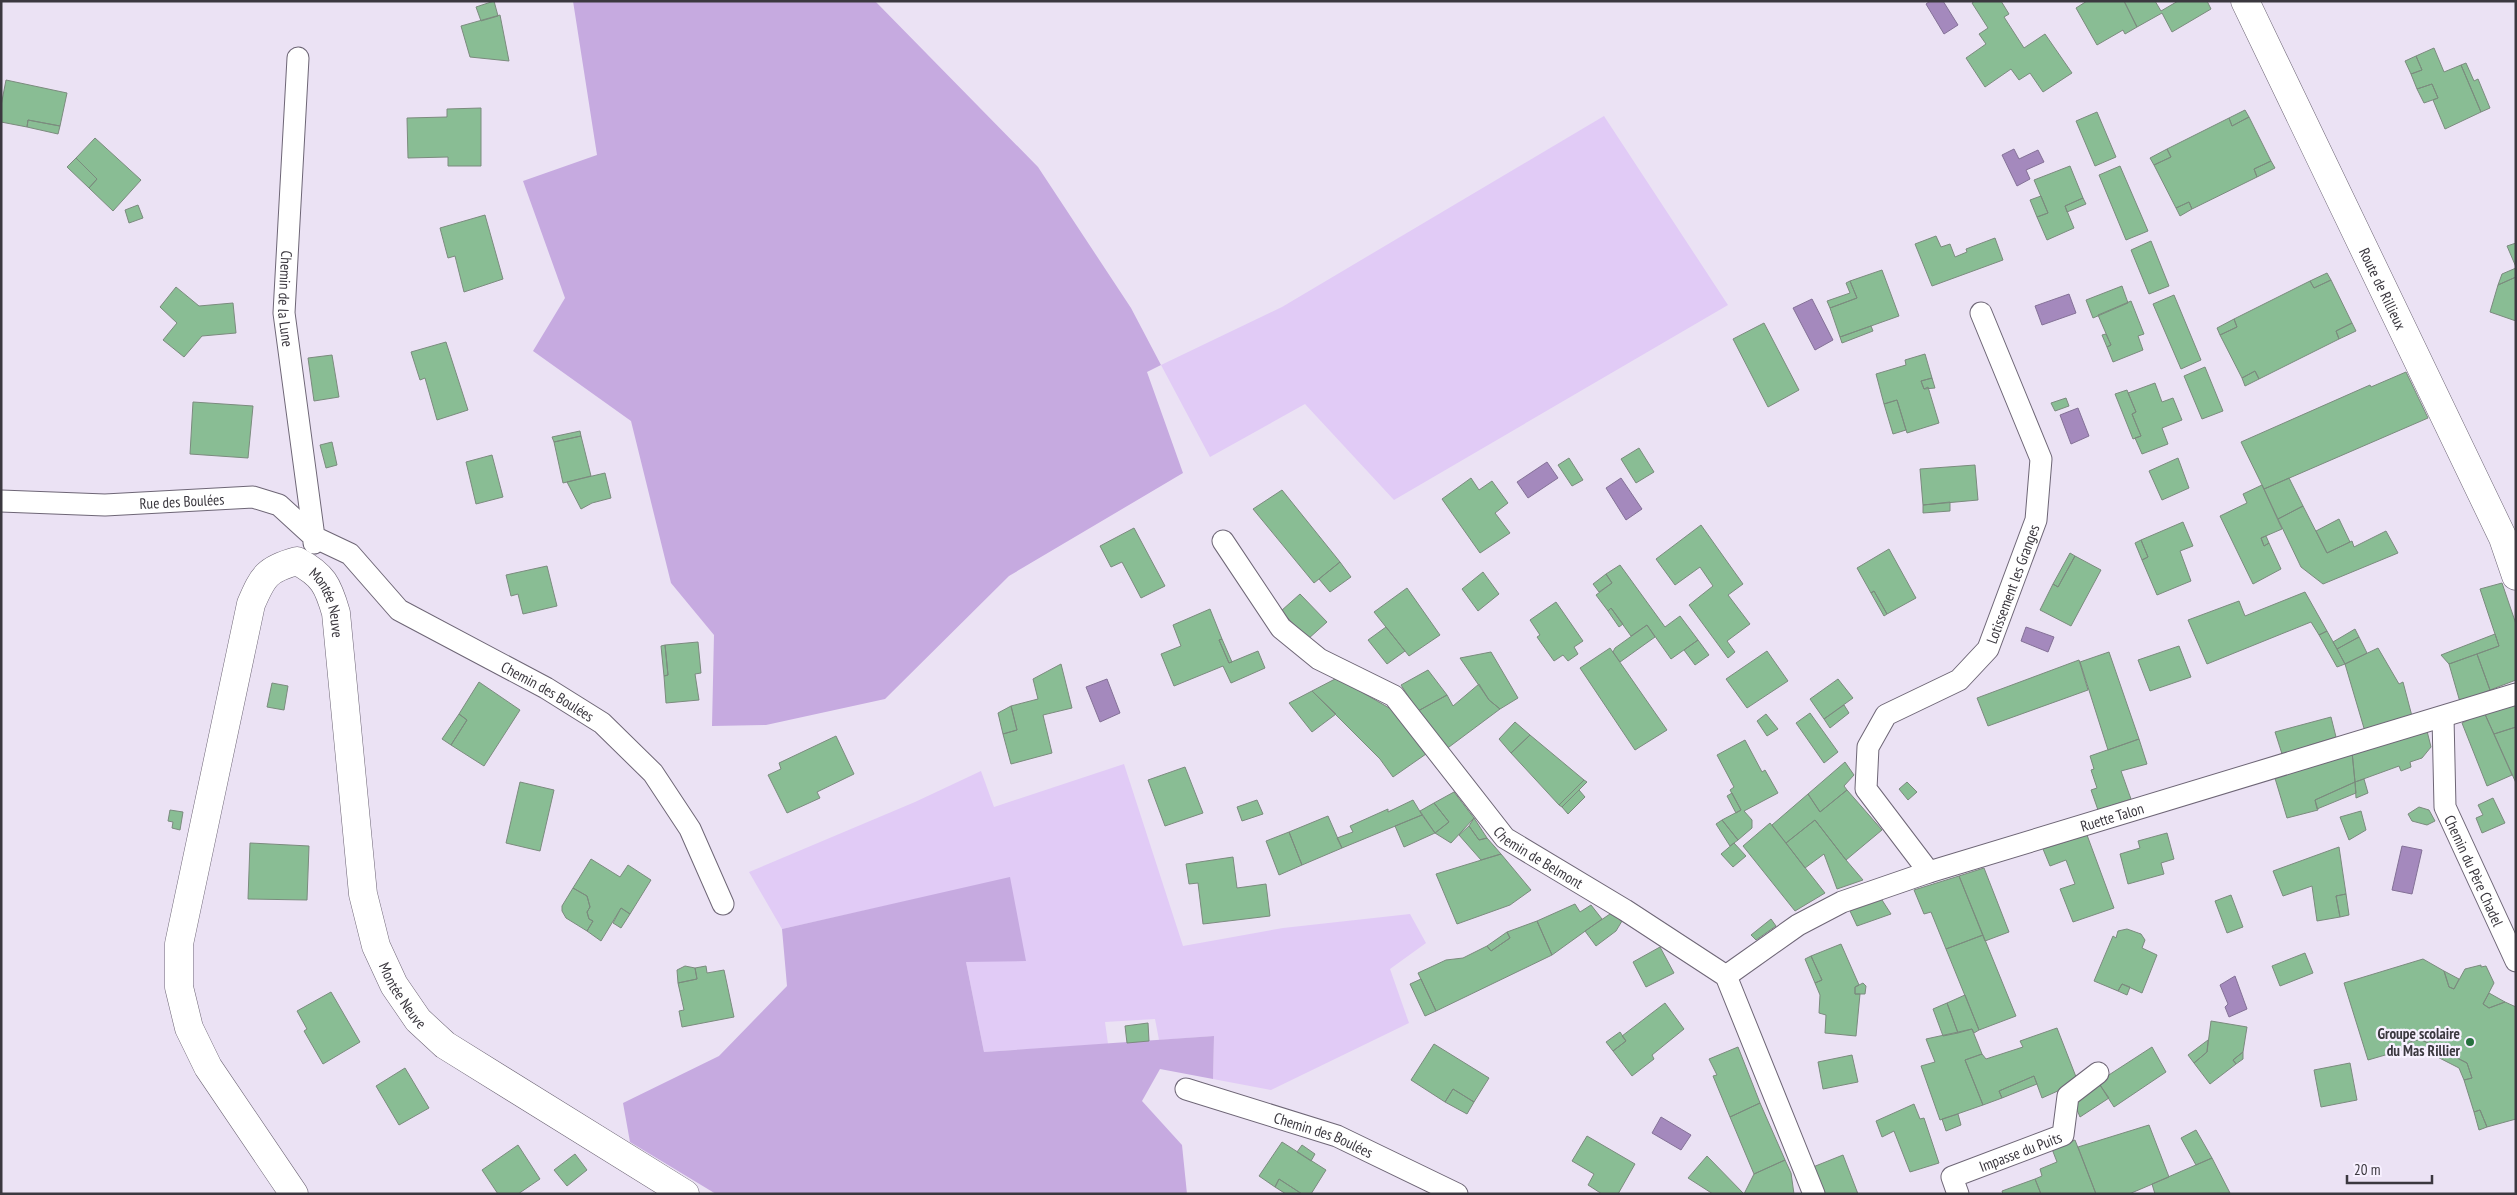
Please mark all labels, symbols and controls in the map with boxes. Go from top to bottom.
street label: Route de Rillieux [2355,245,2411,333]
street label: Chemin de la Lune [274,250,298,348]
street label: Rue des Boulées [139,489,225,513]
street label: Lotissement les Granges [1981,522,2043,646]
street label: Montée Neuve [306,563,348,638]
street label: Chemin des Boulées [498,657,598,725]
street label: Ruette Talon [2078,798,2146,835]
street label: Chemin du Père Chadel [2440,812,2508,930]
street label: Chemin de Belmont [1490,822,1587,892]
street label: Montée Neuve [375,959,431,1033]
place label: Groupe scolaire du Mas Rillier [2377,1024,2461,1060]
marker: Groupe scolaire du Mas Rillier [2464,1036,2476,1048]
street label: Chemin des Boulées [1272,1108,1376,1162]
street label: Impasse du Puits [1976,1127,2064,1175]
scale bar [2347,1152,2432,1184]
text: 20 m [2354,1160,2380,1179]

